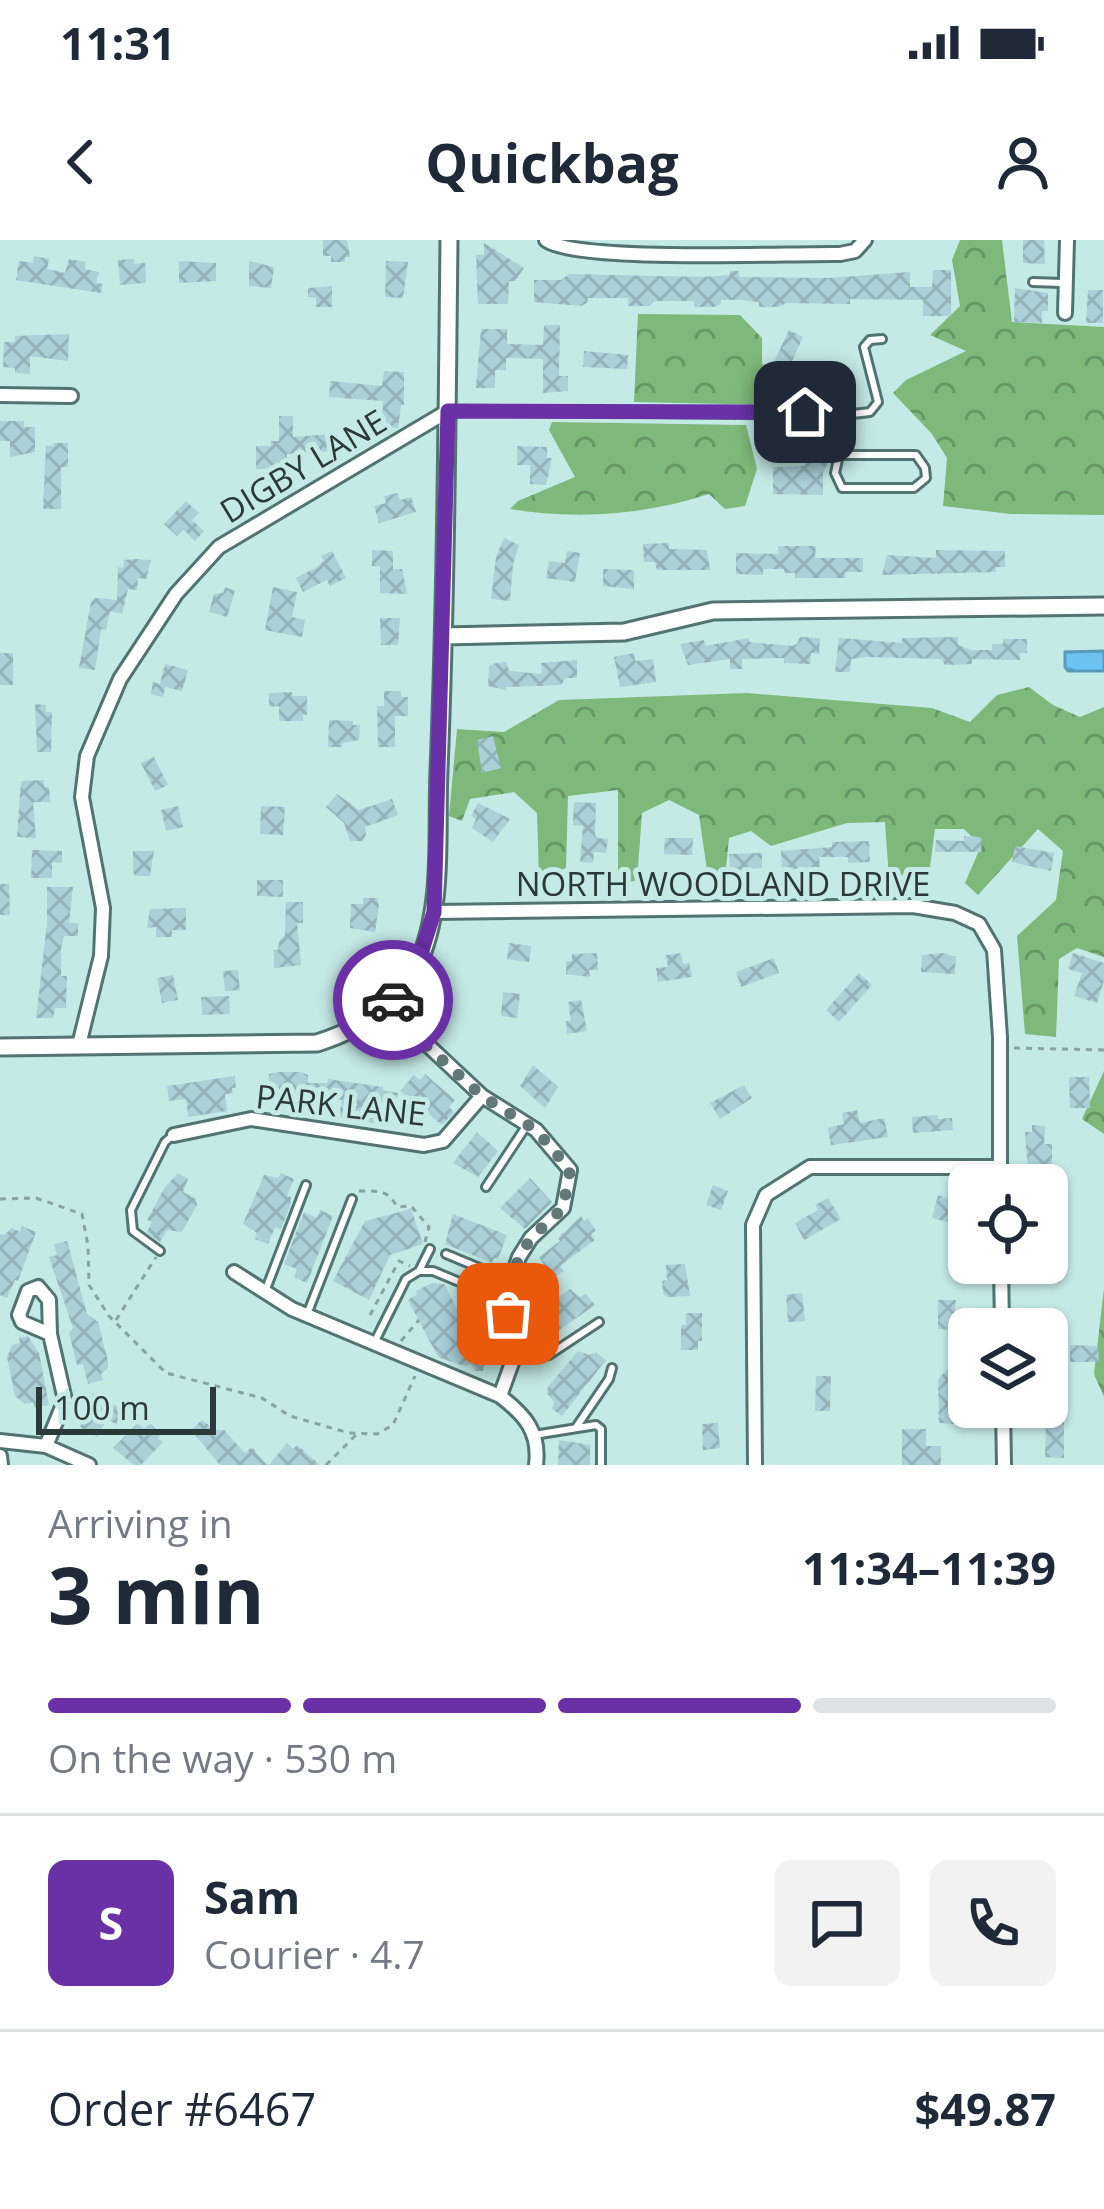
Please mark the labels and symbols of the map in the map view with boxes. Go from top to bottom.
pin [754,361,856,463]
street label: DIGBY LANE [211,398,394,533]
street label: NORTH WOODLAND DRIVE [516,861,930,906]
courier [333,940,453,1060]
street label: PARK LANE [254,1073,429,1136]
pin [457,1263,559,1365]
scale bar [36,1381,216,1434]

